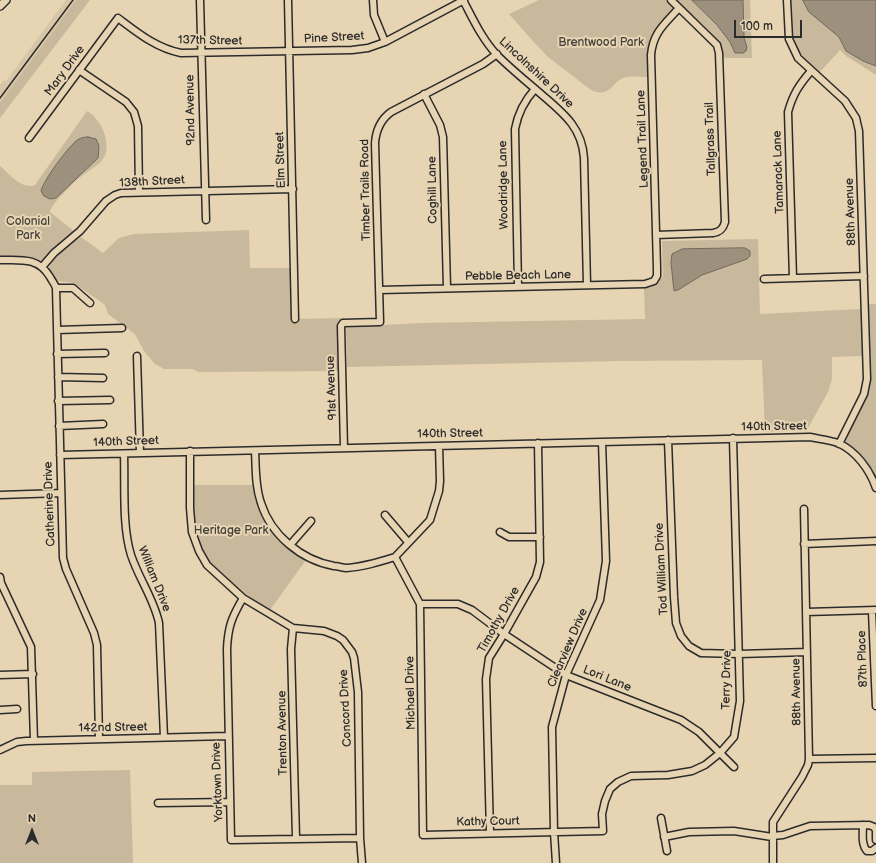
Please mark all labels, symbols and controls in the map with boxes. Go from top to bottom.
scale bar [736,12,804,38]
text: 100 m [741,19,773,34]
street label: Pine Street [303,29,365,47]
street label: 137th Street [178,33,242,49]
street label: Lincolnshire Drive [496,35,576,111]
park label: Brentwood Park [558,36,644,50]
street label: Mary Drive [42,43,88,99]
street label: 92nd Avenue [183,74,199,146]
street label: Legend Trail Lane [634,90,652,188]
street label: Tallgrass Trail [703,102,719,176]
street label: Tamarack Lane [770,130,788,214]
street label: Elm Street [273,131,289,189]
street label: Timber Trails Road [358,139,374,241]
street label: Woodridge Lane [496,140,512,230]
street label: Coghill Lane [425,156,441,224]
street label: 138th Street [119,173,185,191]
street label: 88th Avenue [843,178,859,246]
park label: Colonial Park [6,215,50,243]
street label: Pebble Beach Lane [465,268,571,284]
street label: 91st Avenue [324,355,340,421]
street label: 140th Street [741,419,807,435]
street label: 140th Street [417,426,483,442]
street label: 140th Street [93,434,159,450]
street label: Catherine Drive [41,461,59,547]
street label: Tod William Drive [652,522,672,616]
park label: Heritage Park [194,524,268,538]
street label: William Drive [134,544,174,614]
street label: Timothy Drive [475,584,523,656]
street label: Clearview Drive [545,606,591,690]
street label: 87th Place [855,630,871,688]
street label: Terry Drive [719,650,735,710]
street label: Michael Drive [403,656,419,730]
street label: 88th Avenue [789,658,805,726]
street label: Lori Lane [581,663,633,695]
street label: Concord Drive [337,669,355,747]
street label: Trenton Avenue [275,690,291,776]
street label: 142nd Street [78,720,148,736]
street label: Yorktown Drive [209,742,227,822]
north arrow [12,811,52,851]
text: N [28,812,36,825]
street label: Kathy Court [456,814,520,830]

